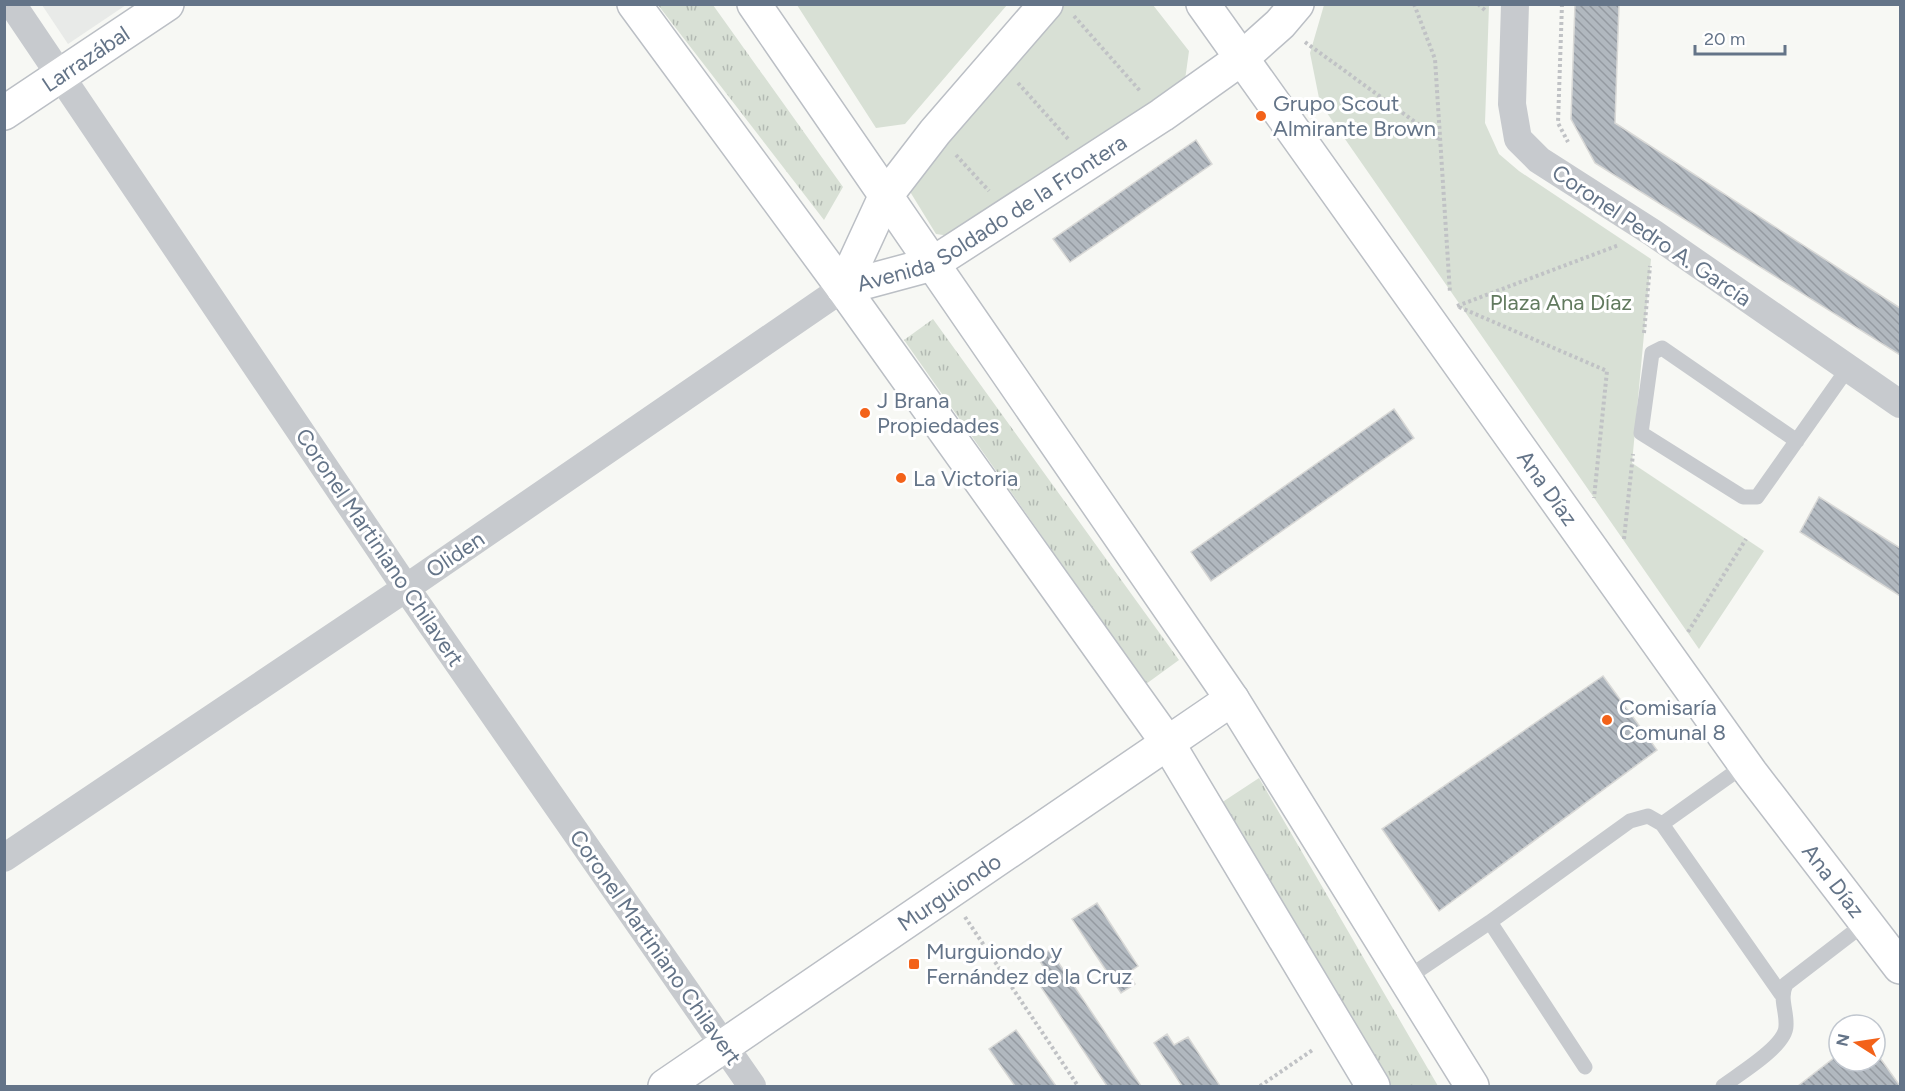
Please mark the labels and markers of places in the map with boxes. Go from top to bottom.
place label: Grupo Scout Almirante Brown [1273,90,1436,142]
marker: Grupo Scout Almirante Brown [1254,109,1268,123]
place label: J Brana Propiedades [877,387,999,439]
marker: J Brana Propiedades [858,406,872,420]
place label: La Victoria [913,465,1018,492]
marker: La Victoria [894,471,908,485]
place label: Comisaría Comunal 8 [1619,694,1726,746]
marker: Comisaría Comunal 8 [1600,713,1614,727]
place label: Murguiondo y Fernández de la Cruz [926,938,1132,990]
marker: Murguiondo y Fernández de la Cruz [907,957,921,971]

